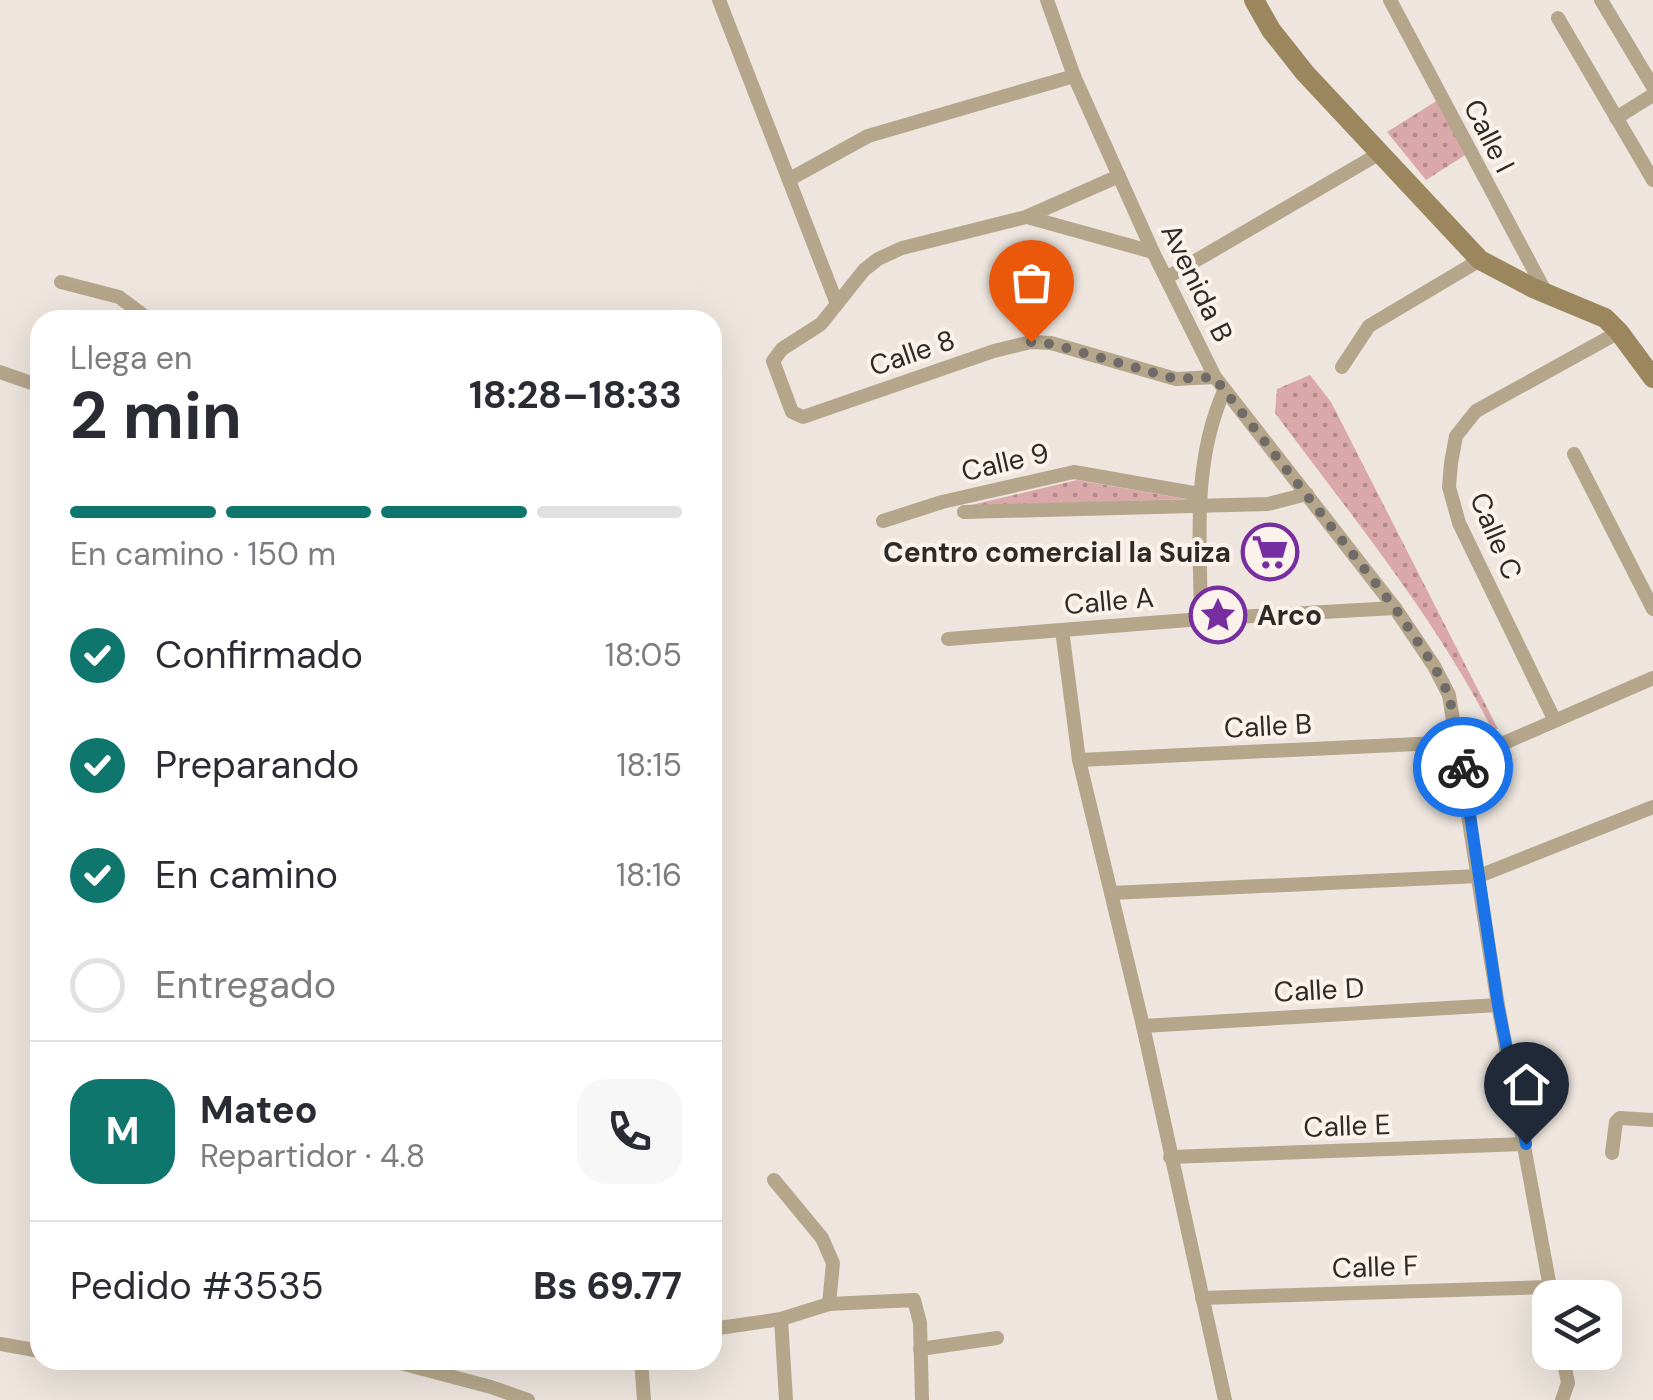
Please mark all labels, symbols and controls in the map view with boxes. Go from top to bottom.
street label: Calle I [1455,93,1523,179]
street label: Avenida B [1153,218,1241,348]
pin [989,240,1074,343]
icon: bag [1004,255,1059,310]
street label: Calle 8 [864,321,960,385]
text: Llega en [70,337,192,379]
text: 18:28–18:33 [469,370,682,420]
text: 2 min [70,374,242,458]
street label: Calle 9 [958,434,1052,490]
street label: Calle C [1461,487,1531,585]
supermarket icon: Centro comercial la Suiza [1240,522,1300,582]
text: En camino · 150 m [70,533,336,575]
place label: Centro comercial la Suiza [883,534,1231,571]
street label: Calle A [1063,579,1155,623]
place icon: Arco [1188,585,1248,645]
place label: Arco [1257,597,1322,634]
icon: check [70,628,125,683]
text: Confirmado [155,630,363,680]
text: 18:05 [605,634,682,676]
street label: Calle B [1223,705,1313,747]
courier [1413,717,1513,817]
icon: check [70,738,125,793]
text: Preparando [155,740,359,790]
icon: bike [1436,740,1491,795]
text: 18:15 [617,744,682,786]
icon: check [70,848,125,903]
text: En camino [155,850,338,900]
text: 18:16 [616,854,682,896]
text: Entregado [155,960,336,1010]
street label: Calle D [1273,969,1365,1011]
pin [1484,1042,1569,1145]
icon: home [1499,1057,1554,1112]
button: phone [577,1079,682,1184]
text: Mateo [200,1085,318,1135]
text: M [106,1106,139,1156]
street label: Calle E [1303,1106,1391,1146]
text: Repartidor · 4.8 [200,1135,425,1177]
street label: Calle F [1331,1247,1419,1287]
text: Pedido #3535 [70,1261,324,1311]
text: Bs 69.77 [533,1261,682,1311]
map controls [1532,1280,1622,1370]
button: layers [1532,1280,1622,1370]

